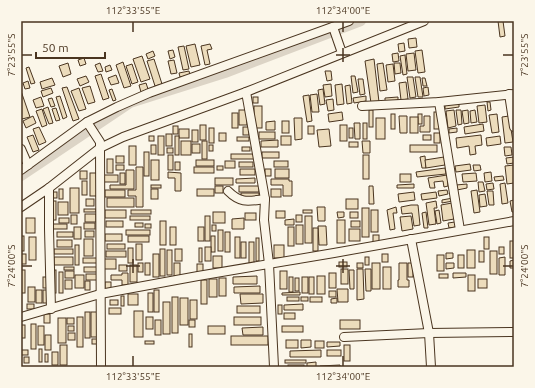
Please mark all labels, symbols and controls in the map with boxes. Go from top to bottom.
text: 112°33'55"E [106,5,161,16]
text: 112°34'00"E [316,5,371,16]
text: 7°23'55"S [6,33,17,77]
text: 7°23'55"S [519,33,530,77]
scale bar [36,34,105,60]
text: 50 m [42,41,69,54]
text: 7°24'00"S [6,244,17,288]
text: 7°24'00"S [519,244,530,288]
text: 112°33'55"E [106,371,161,382]
text: 112°34'00"E [316,371,371,382]

